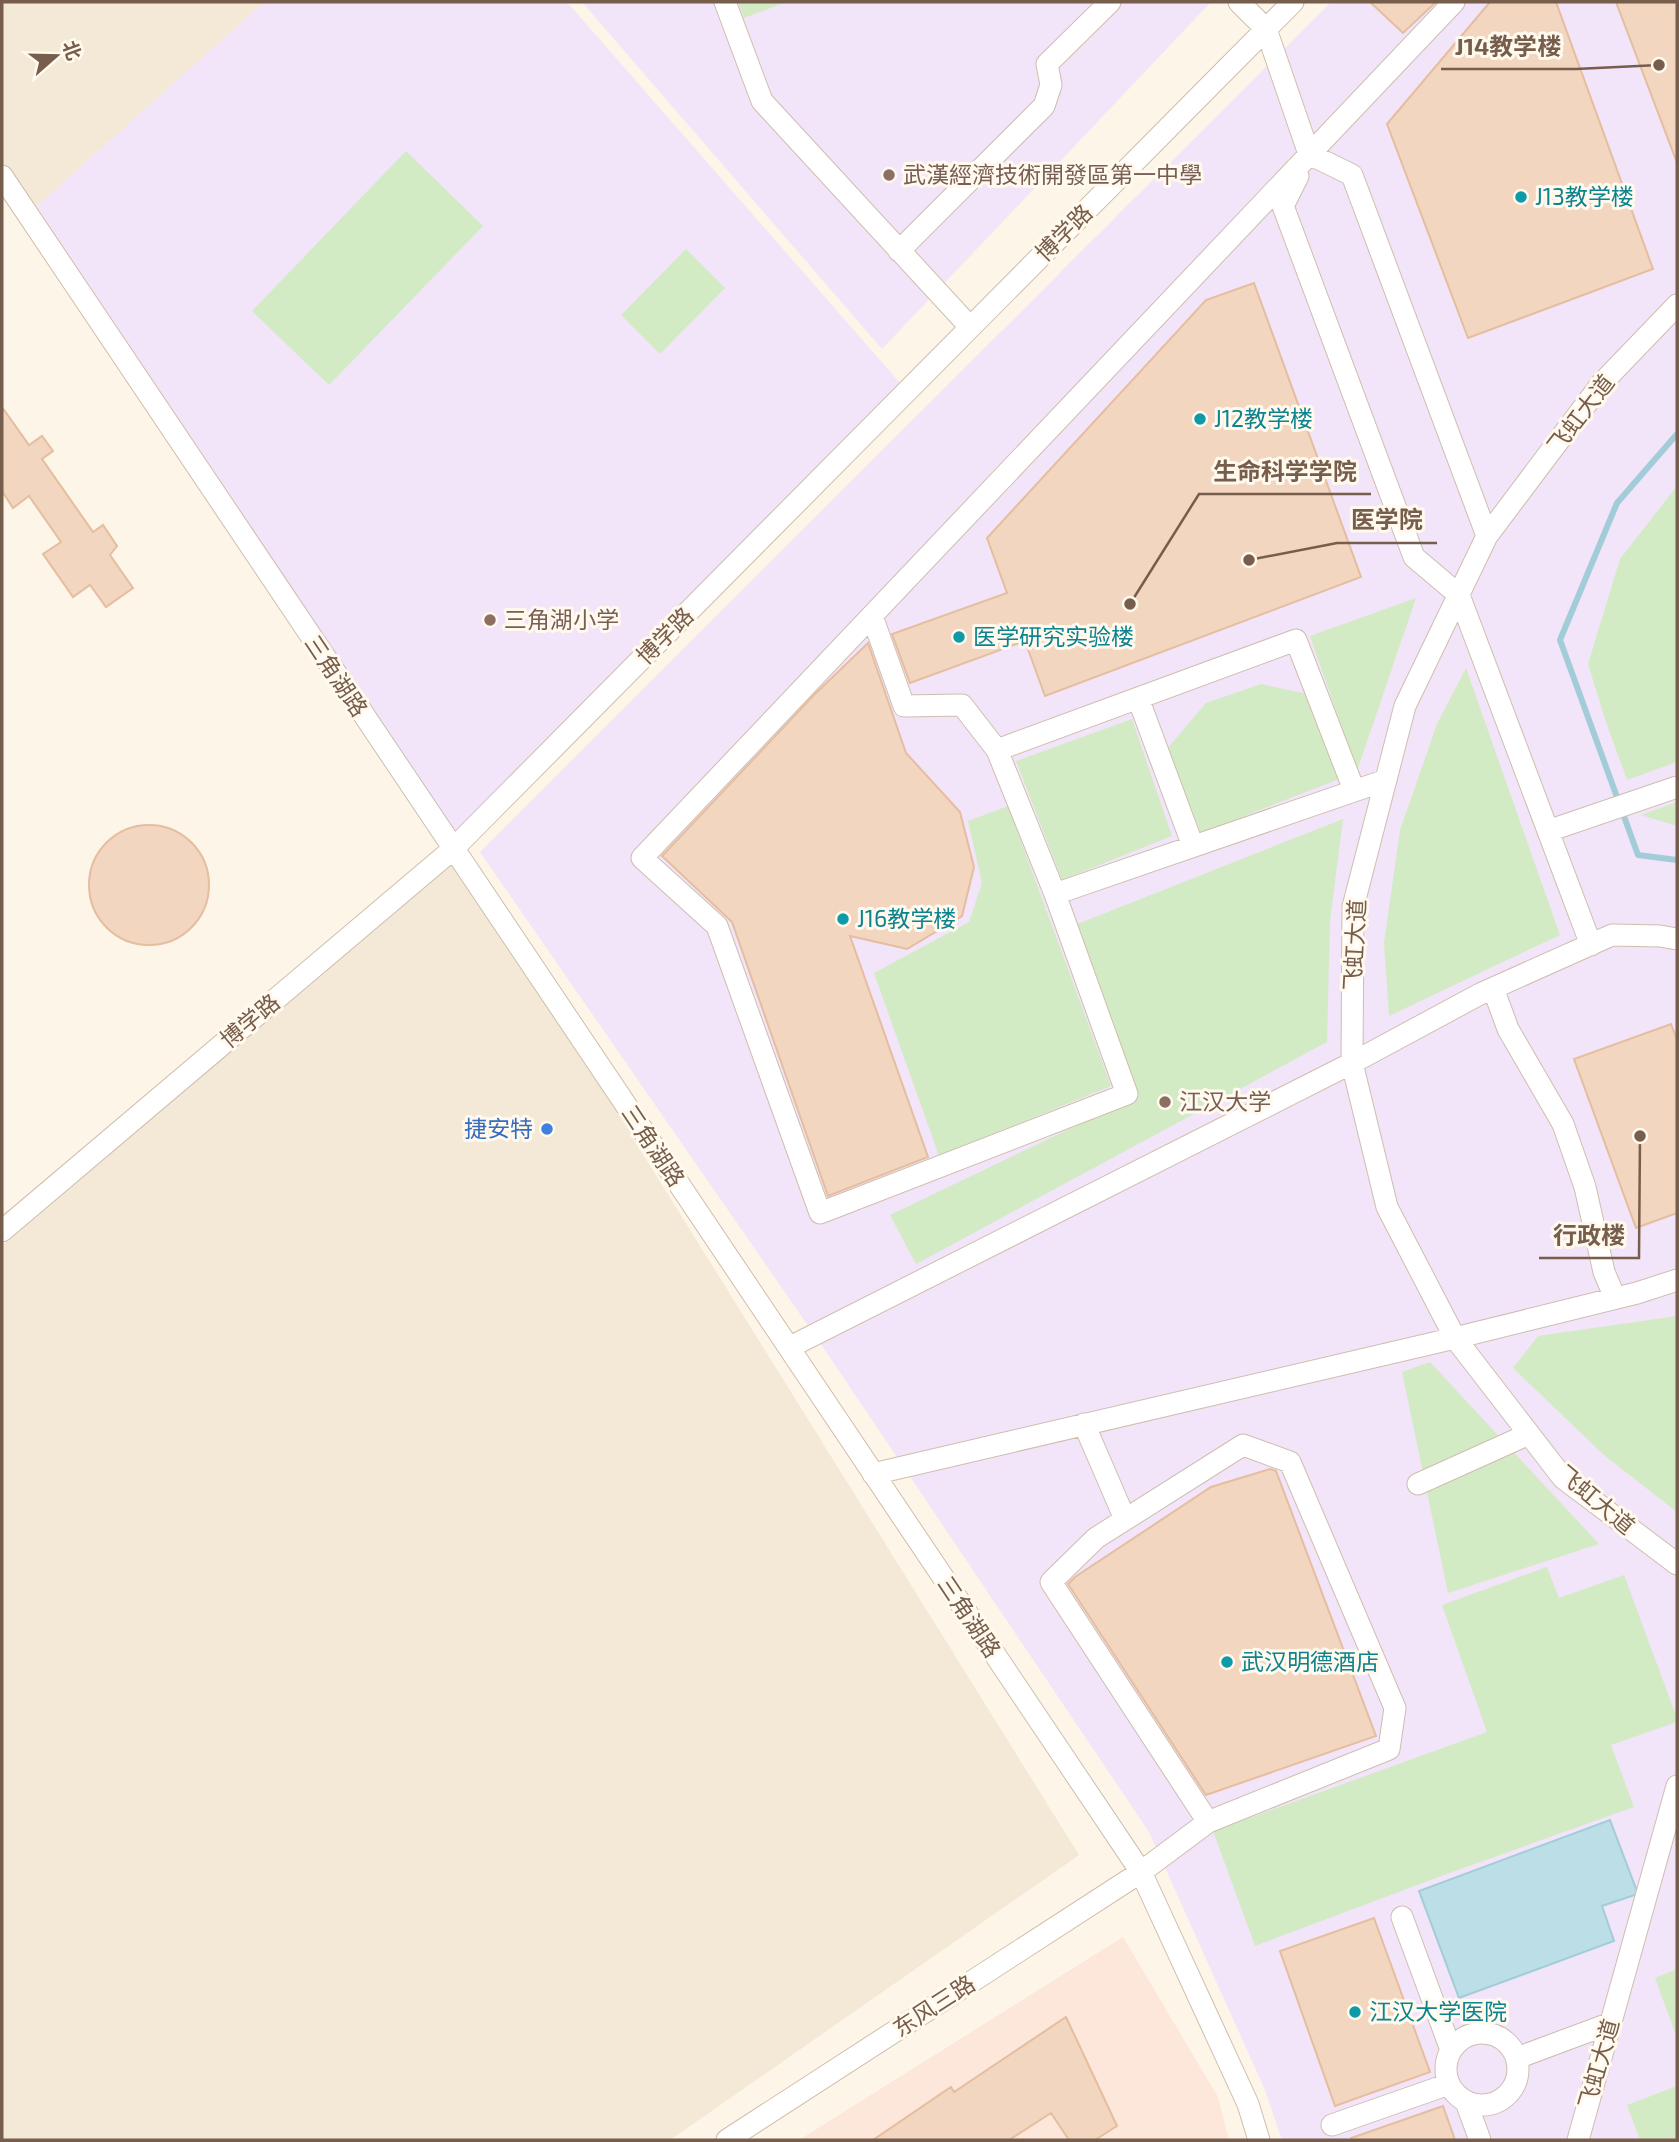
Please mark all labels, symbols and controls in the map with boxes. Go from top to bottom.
north arrow [21,21,91,91]
callout: J14教学楼 [1441,24,1576,69]
text: J14教学楼 [1455,31,1561,60]
text: 北 [58,37,87,63]
place label: 武漢經濟技術開發區第一中學 [903,160,1202,188]
marker: 武漢經濟技術開發區第一中學 [881,167,897,183]
place label: J13教学楼 [1535,182,1634,210]
marker: J13教学楼 [1513,189,1529,205]
street label: 博学路 [1029,198,1098,267]
street label: 飞虹大道 [1541,369,1620,458]
place label: J12教学楼 [1214,404,1313,432]
marker: J12教学楼 [1192,411,1208,427]
callout: 生命科学学院 [1199,449,1371,494]
text: 生命科学学院 [1213,456,1357,485]
callout: 医学院 [1337,498,1437,543]
text: 医学院 [1351,504,1423,533]
street label: 博学路 [630,601,699,670]
place label: 三角湖小学 [504,605,619,633]
marker: 三角湖小学 [482,612,498,628]
place label: 医学研究实验楼 [973,622,1134,650]
street label: 三角湖路 [299,629,374,721]
marker: 医学研究实验楼 [951,629,967,645]
street label: 飞虹大道 [1338,898,1370,992]
place label: J16教学楼 [857,904,956,932]
marker: J16教学楼 [835,911,851,927]
street label: 博学路 [214,987,285,1053]
place label: 江汉大学 [1179,1087,1271,1115]
marker: 江汉大学 [1157,1094,1173,1110]
street label: 三角湖路 [616,1099,691,1191]
place label: 捷安特 [464,1114,533,1142]
marker: 捷安特 [539,1121,555,1137]
callout: 行政楼 [1539,1213,1639,1258]
text: 行政楼 [1553,1220,1625,1249]
street label: 飞虹大道 [1552,1459,1641,1540]
street label: 三角湖路 [932,1570,1007,1662]
place label: 武汉明德酒店 [1241,1647,1379,1675]
marker: 武汉明德酒店 [1219,1654,1235,1670]
street label: 东风三路 [887,1968,980,2042]
place label: 江汉大学医院 [1369,1997,1507,2025]
marker: 江汉大学医院 [1347,2004,1363,2020]
street label: 飞虹大道 [1572,2016,1624,2112]

